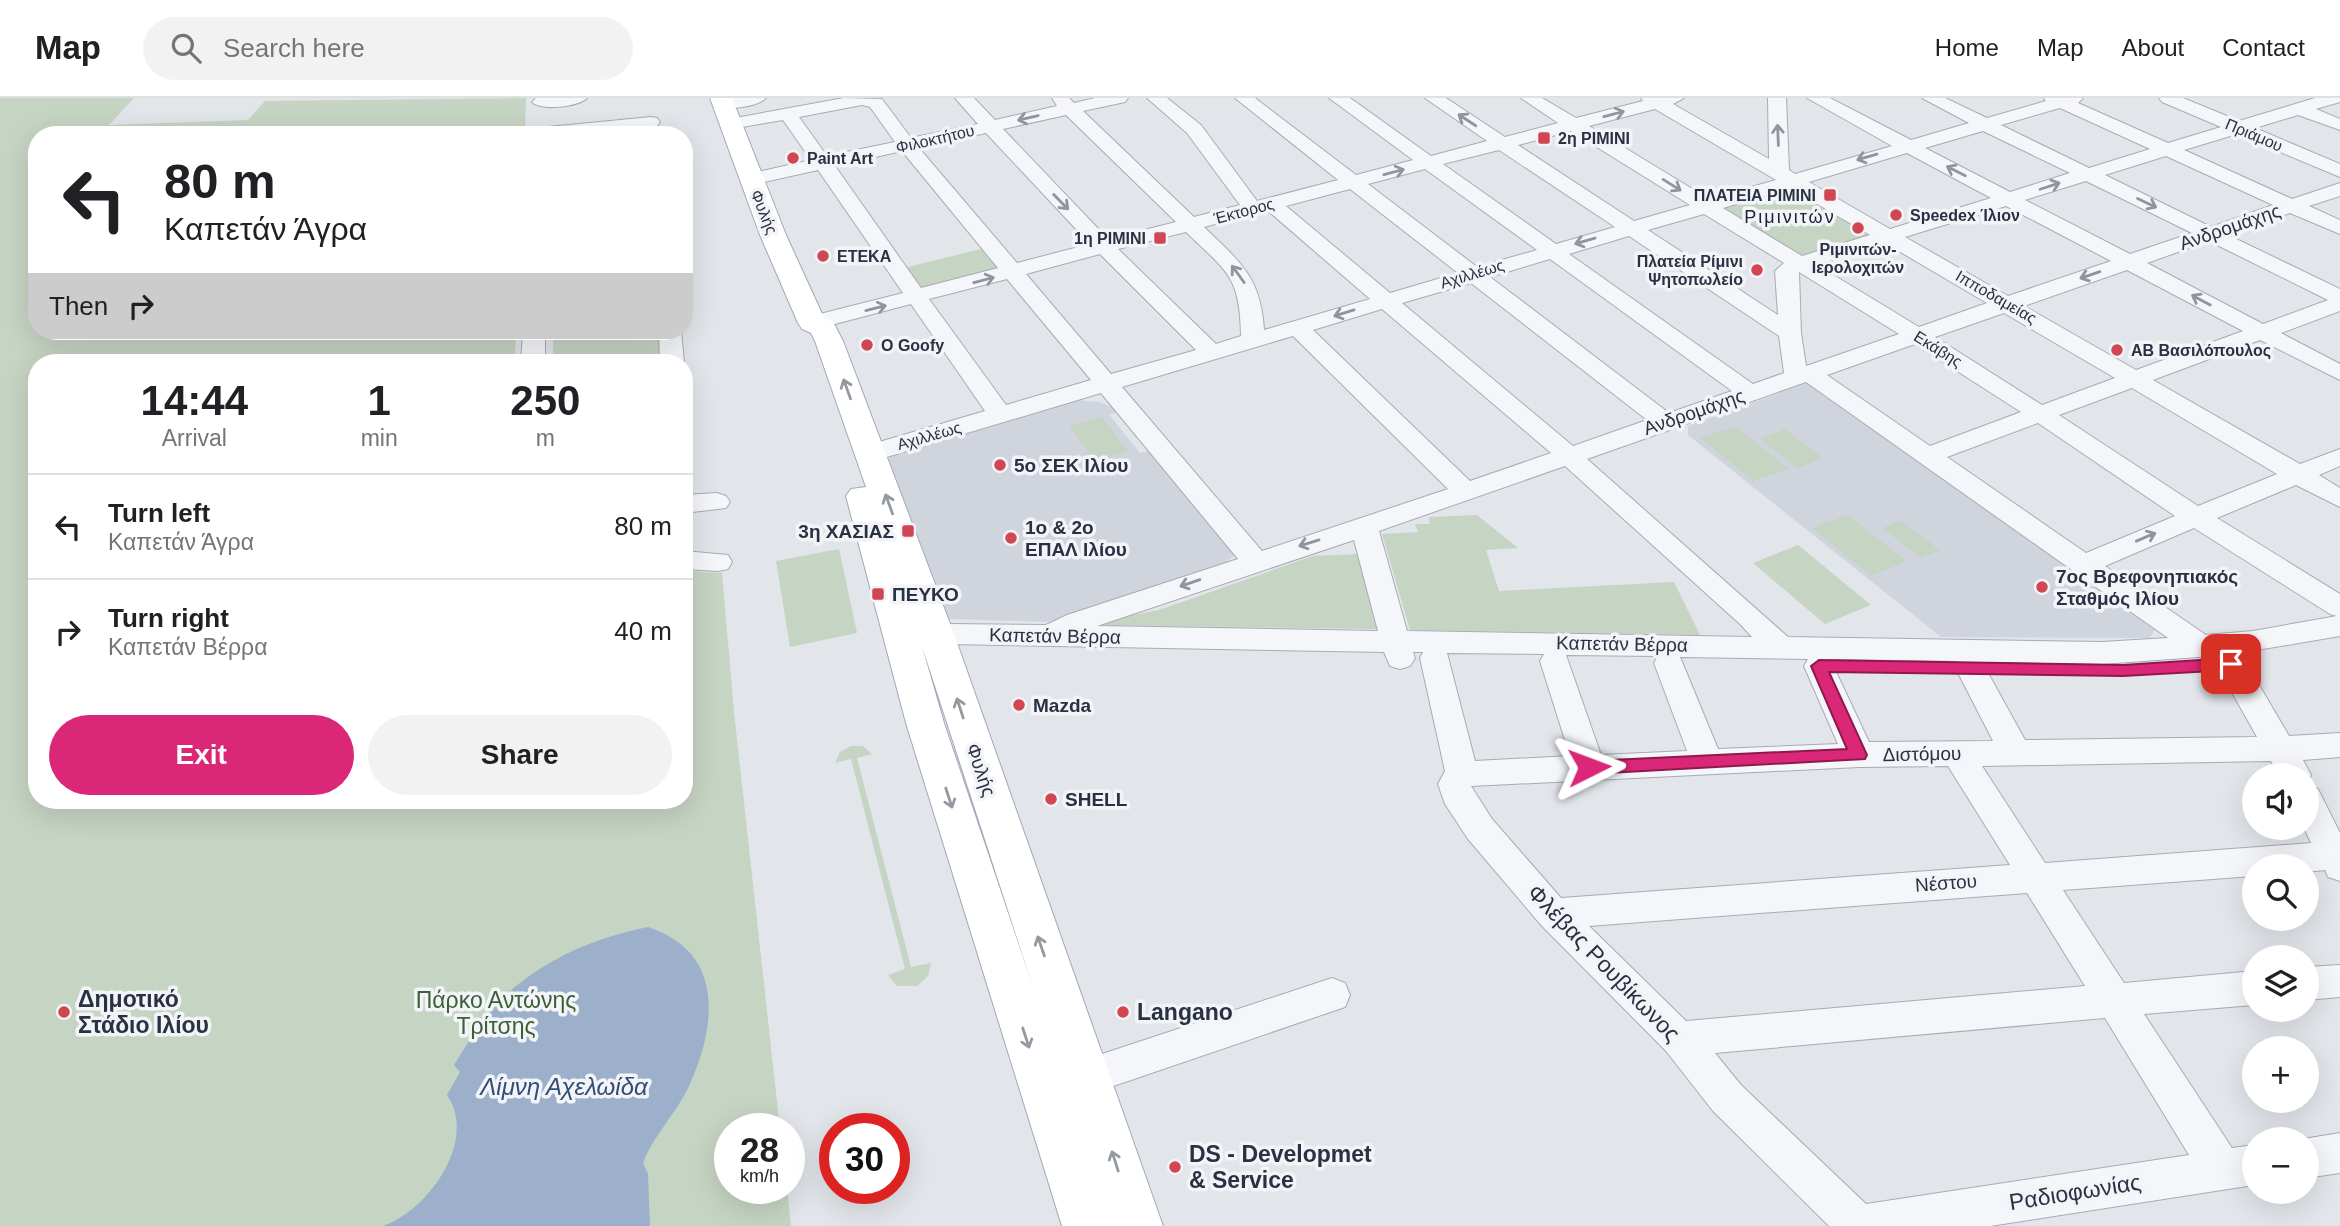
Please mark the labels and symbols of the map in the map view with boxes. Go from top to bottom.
one-way arrow [1602,107,1625,120]
one-way arrow [1017,112,1040,125]
one-way arrow [1458,113,1477,127]
street label: Πριάμου [2223,115,2285,155]
street label: Φιλοκτήτου [894,122,976,156]
one-way arrow [1772,124,1785,147]
marker: 2η ΡΙΜΙΝΙ [1536,130,1552,146]
place label: 2η ΡΙΜΙΝΙ [1558,130,1630,147]
marker: Paint Art [785,150,801,166]
place label: Paint Art [807,150,874,167]
one-way arrow [1856,152,1878,165]
one-way arrow [1946,164,1967,178]
one-way arrow [1382,165,1405,178]
one-way arrow [1662,178,1681,193]
one-way arrow [2038,179,2060,191]
street label: Φυλής [747,187,781,237]
place label: ΠΛΑΤΕΙΑ ΡΙΜΙΝΙ [1694,187,1816,204]
marker: ΠΛΑΤΕΙΑ ΡΙΜΙΝΙ [1822,187,1838,203]
one-way arrow [1052,193,1069,210]
street label: Έκτορος [1211,195,1276,227]
one-way arrow [2136,197,2157,210]
street label: Ανδρομάχης [2177,200,2283,254]
district label: Ριμινιτών [1744,207,1836,227]
marker: Speedex Ίλιον [1888,207,1904,223]
place label: Speedex Ίλιον [1910,207,2020,224]
marker: Ριμινιτών- Ιερολοχιτών [1850,220,1866,236]
place label: 1η ΡΙΜΙΝΙ [1074,230,1146,247]
marker: 1η ΡΙΜΙΝΙ [1152,230,1168,246]
one-way arrow [1575,235,1597,248]
place label: Ριμινιτών- Ιερολοχιτών [1812,241,1904,276]
marker: ΕΤΕΚΑ [815,248,831,264]
place label: ΕΤΕΚΑ [837,248,892,265]
place label: Πλατεία Ρίμινι Ψητοπωλείο [1637,253,1743,288]
street label: Αχιλλέως [1438,256,1506,292]
marker: Πλατεία Ρίμινι Ψητοπωλείο [1749,262,1765,278]
one-way arrow [1231,264,1246,283]
street label: Ιπποδαμείας [1953,267,2040,327]
one-way arrow [2080,269,2102,282]
one-way arrow [972,273,995,286]
one-way arrow [2191,292,2212,306]
one-way arrow [864,301,887,314]
one-way arrow [1333,308,1355,321]
street label: Εκάβης [1911,328,1965,371]
marker: Ο Goofy [859,337,875,353]
place label: Ο Goofy [881,337,944,354]
marker: ΑΒ Βασιλόπουλος [2109,342,2125,358]
place label: ΑΒ Βασιλόπουλος [2131,342,2271,360]
one-way arrow [840,379,852,401]
street label: Ανδρομάχης [1641,385,1747,439]
street label: Αχιλλέως [895,419,963,453]
place label: 5ο ΣΕΚ Ιλίου [1014,455,1128,476]
marker: 5ο ΣΕΚ Ιλίου [992,457,1008,473]
one-way arrow [882,493,894,515]
place label: 1ο & 2ο ΕΠΑΛ Ιλίου [1025,517,1127,560]
place label: 3η ΧΑΣΙΑΣ [798,521,894,542]
marker: 3η ΧΑΣΙΑΣ [900,523,916,539]
marker: 1ο & 2ο ΕΠΑΛ Ιλίου [1003,530,1019,546]
one-way arrow [2135,530,2156,543]
one-way arrow [1299,538,1321,551]
place label: 7ος Βρεφονηπιακός Σταθμός Ιλίου [2056,566,2238,609]
one-way arrow [1180,578,1202,590]
marker: 7ος Βρεφονηπιακός Σταθμός Ιλίου [2034,579,2050,595]
place label: ΠΕΥΚΟ [892,584,959,605]
marker: ΠΕΥΚΟ [870,586,886,602]
street label: Καπετάν Βέρρα [989,624,1121,648]
street label: Καπετάν Βέρρα [1556,632,1688,656]
pin [2201,634,2261,694]
place label: Mazda [1033,695,1092,716]
one-way arrow [953,697,965,719]
marker: Mazda [1011,697,1027,713]
position arrow [1552,730,1626,804]
street label: Φυλής [962,741,1000,799]
street label: Διστόμου [1883,743,1961,765]
one-way arrow [944,786,956,808]
place label: SHELL [1065,789,1128,810]
marker: SHELL [1043,791,1059,807]
street label: Νέστου [1914,870,1978,896]
street label: Φλέβας Ρουβίκωνος [1523,879,1685,1047]
one-way arrow [1034,936,1046,958]
place label: Δημοτικό Στάδιο Ιλίου [78,986,209,1038]
park label: Πάρκο Αντώνης Τρίτσης [416,987,576,1039]
place label: Langano [1137,999,1233,1025]
marker: Δημοτικό Στάδιο Ιλίου [56,1004,72,1020]
marker: Langano [1115,1004,1131,1020]
one-way arrow [1021,1026,1033,1048]
water label: Λίμνη Αχελωίδα [478,1073,649,1100]
speed limit sign: 30 [819,1113,910,1204]
place label: DS - Developmet & Service [1189,1141,1372,1193]
one-way arrow [1108,1151,1120,1173]
marker: DS - Developmet & Service [1167,1159,1183,1175]
street label: Ραδιοφωνίας [2007,1169,2143,1215]

